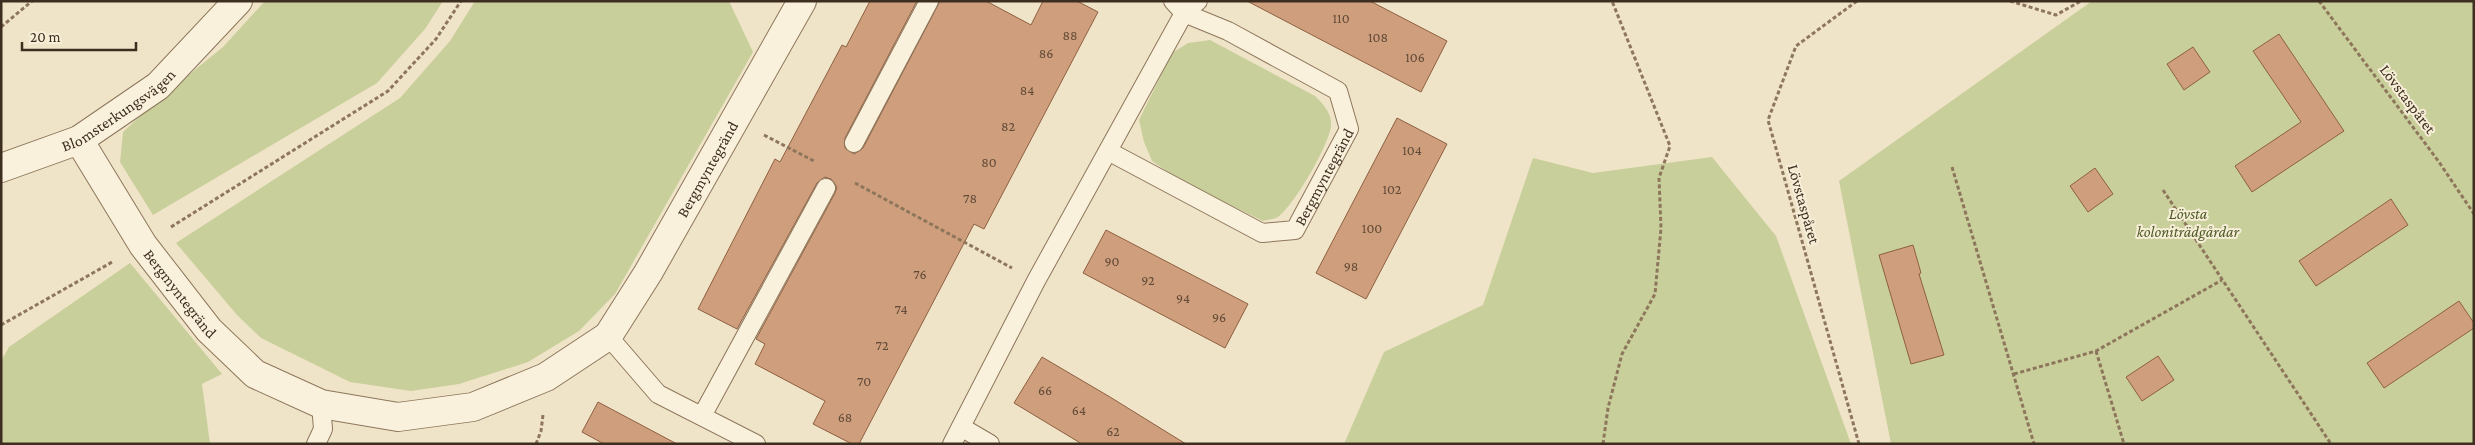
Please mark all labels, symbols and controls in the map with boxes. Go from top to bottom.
house number: 110 [1332,10,1350,26]
scale bar [22,20,136,52]
house number: 88 [1062,27,1078,43]
text: 20 m [30,29,61,45]
house number: 108 [1368,29,1388,45]
house number: 86 [1039,45,1053,61]
house number: 106 [1405,49,1425,65]
street label: Lövstaspåret [2376,61,2440,138]
street label: Blomsterkungsvägen [59,65,179,154]
house number: 84 [1020,82,1034,98]
street label: Bergmyntegränd [673,117,741,220]
house number: 82 [1001,118,1015,134]
street label: Bergmyntegränd [1291,125,1357,228]
house number: 104 [1402,142,1422,158]
house number: 80 [981,154,997,170]
street label: Lövstaspåret [1784,162,1824,247]
house number: 102 [1382,181,1402,197]
house number: 78 [963,190,977,206]
park label: Lövsta koloniträdgårdar [2137,205,2240,241]
house number: 100 [1362,220,1382,236]
street label: Bergmyntegränd [141,246,220,341]
house number: 90 [1104,253,1120,269]
house number: 98 [1344,258,1358,274]
house number: 76 [913,266,927,282]
house number: 92 [1141,272,1155,288]
house number: 94 [1176,290,1190,306]
house number: 74 [894,301,908,317]
house number: 96 [1212,309,1226,325]
house number: 72 [875,337,889,353]
house number: 70 [857,373,871,389]
house number: 66 [1038,382,1052,398]
house number: 64 [1072,402,1086,418]
house number: 68 [838,409,852,425]
house number: 62 [1106,423,1120,439]

